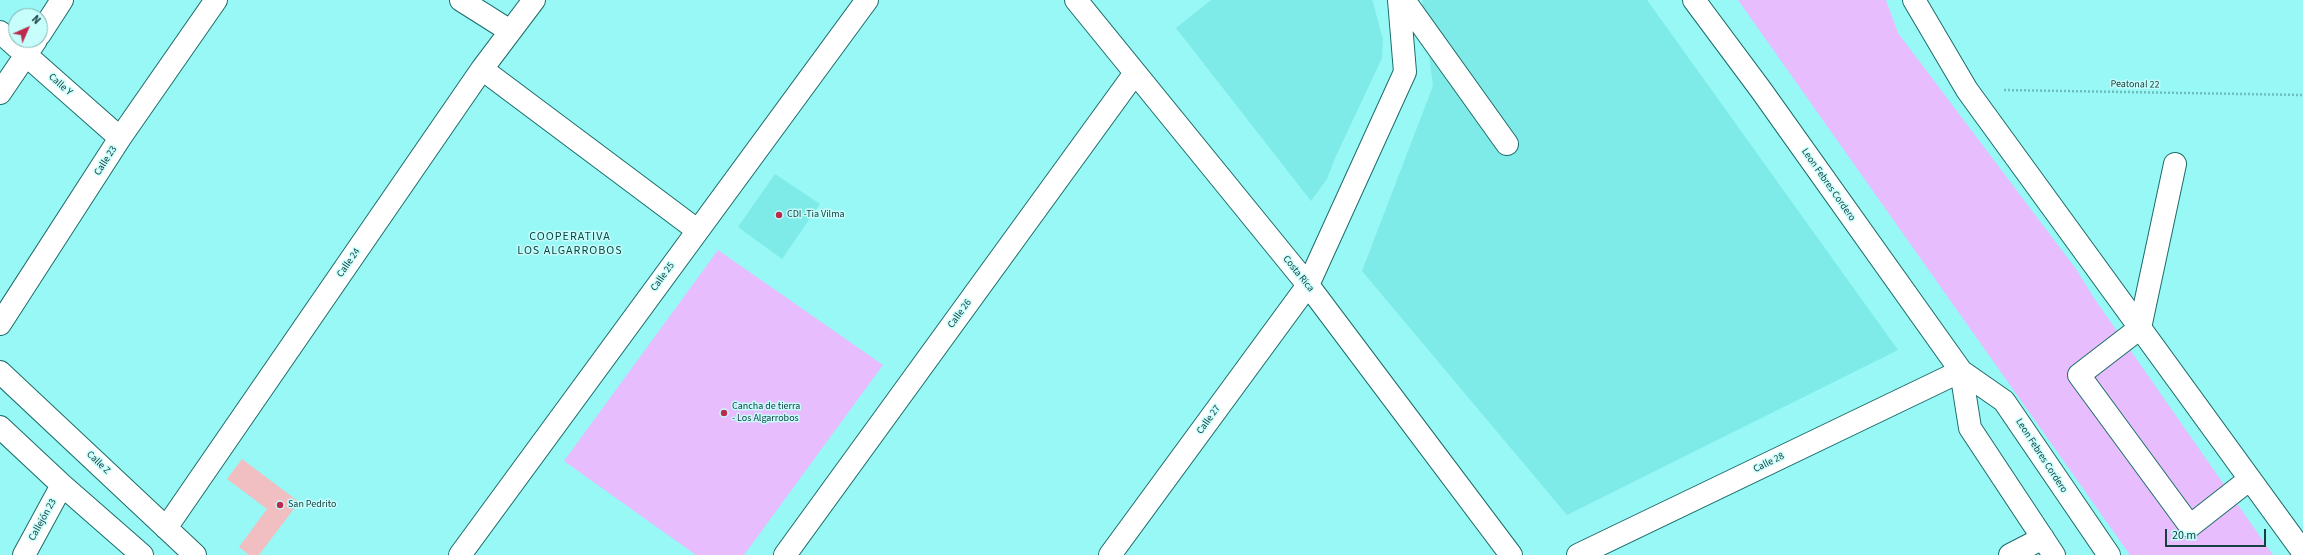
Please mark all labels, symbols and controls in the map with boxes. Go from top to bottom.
north arrow [8,8,48,48]
text: N [28,12,44,28]
street label: Calle Y [46,71,74,99]
street label: Peatonal 22 [2110,79,2160,91]
street label: Calle 23 [92,144,120,178]
street label: Leon Febres Cordero [1798,146,1858,224]
place label: CDI -Tia Vilma [787,209,844,221]
marker: CDI -Tia Vilma [774,210,784,220]
district label: COOPERATIVA LOS ALGARROBOS [517,230,623,258]
street label: Calle 24 [335,246,363,280]
street label: Costa Rica [1280,254,1316,294]
street label: Calle 25 [649,260,677,294]
street label: Calle 26 [946,297,974,331]
place label: Cancha de tierra - Los Algarrobos [732,401,800,424]
street label: Calle 27 [1195,403,1223,437]
marker: Cancha de tierra - Los Algarrobos [719,408,729,418]
street label: Leon Febres Cordero [2012,417,2070,495]
street label: Calle Z [84,449,112,477]
street label: Calle 28 [1752,450,1786,476]
street label: Callejón 23 [27,497,59,543]
place label: San Pedrito [288,499,336,511]
marker: San Pedrito [275,500,285,510]
scale bar [2167,521,2268,547]
text: 20 m [2172,527,2196,544]

